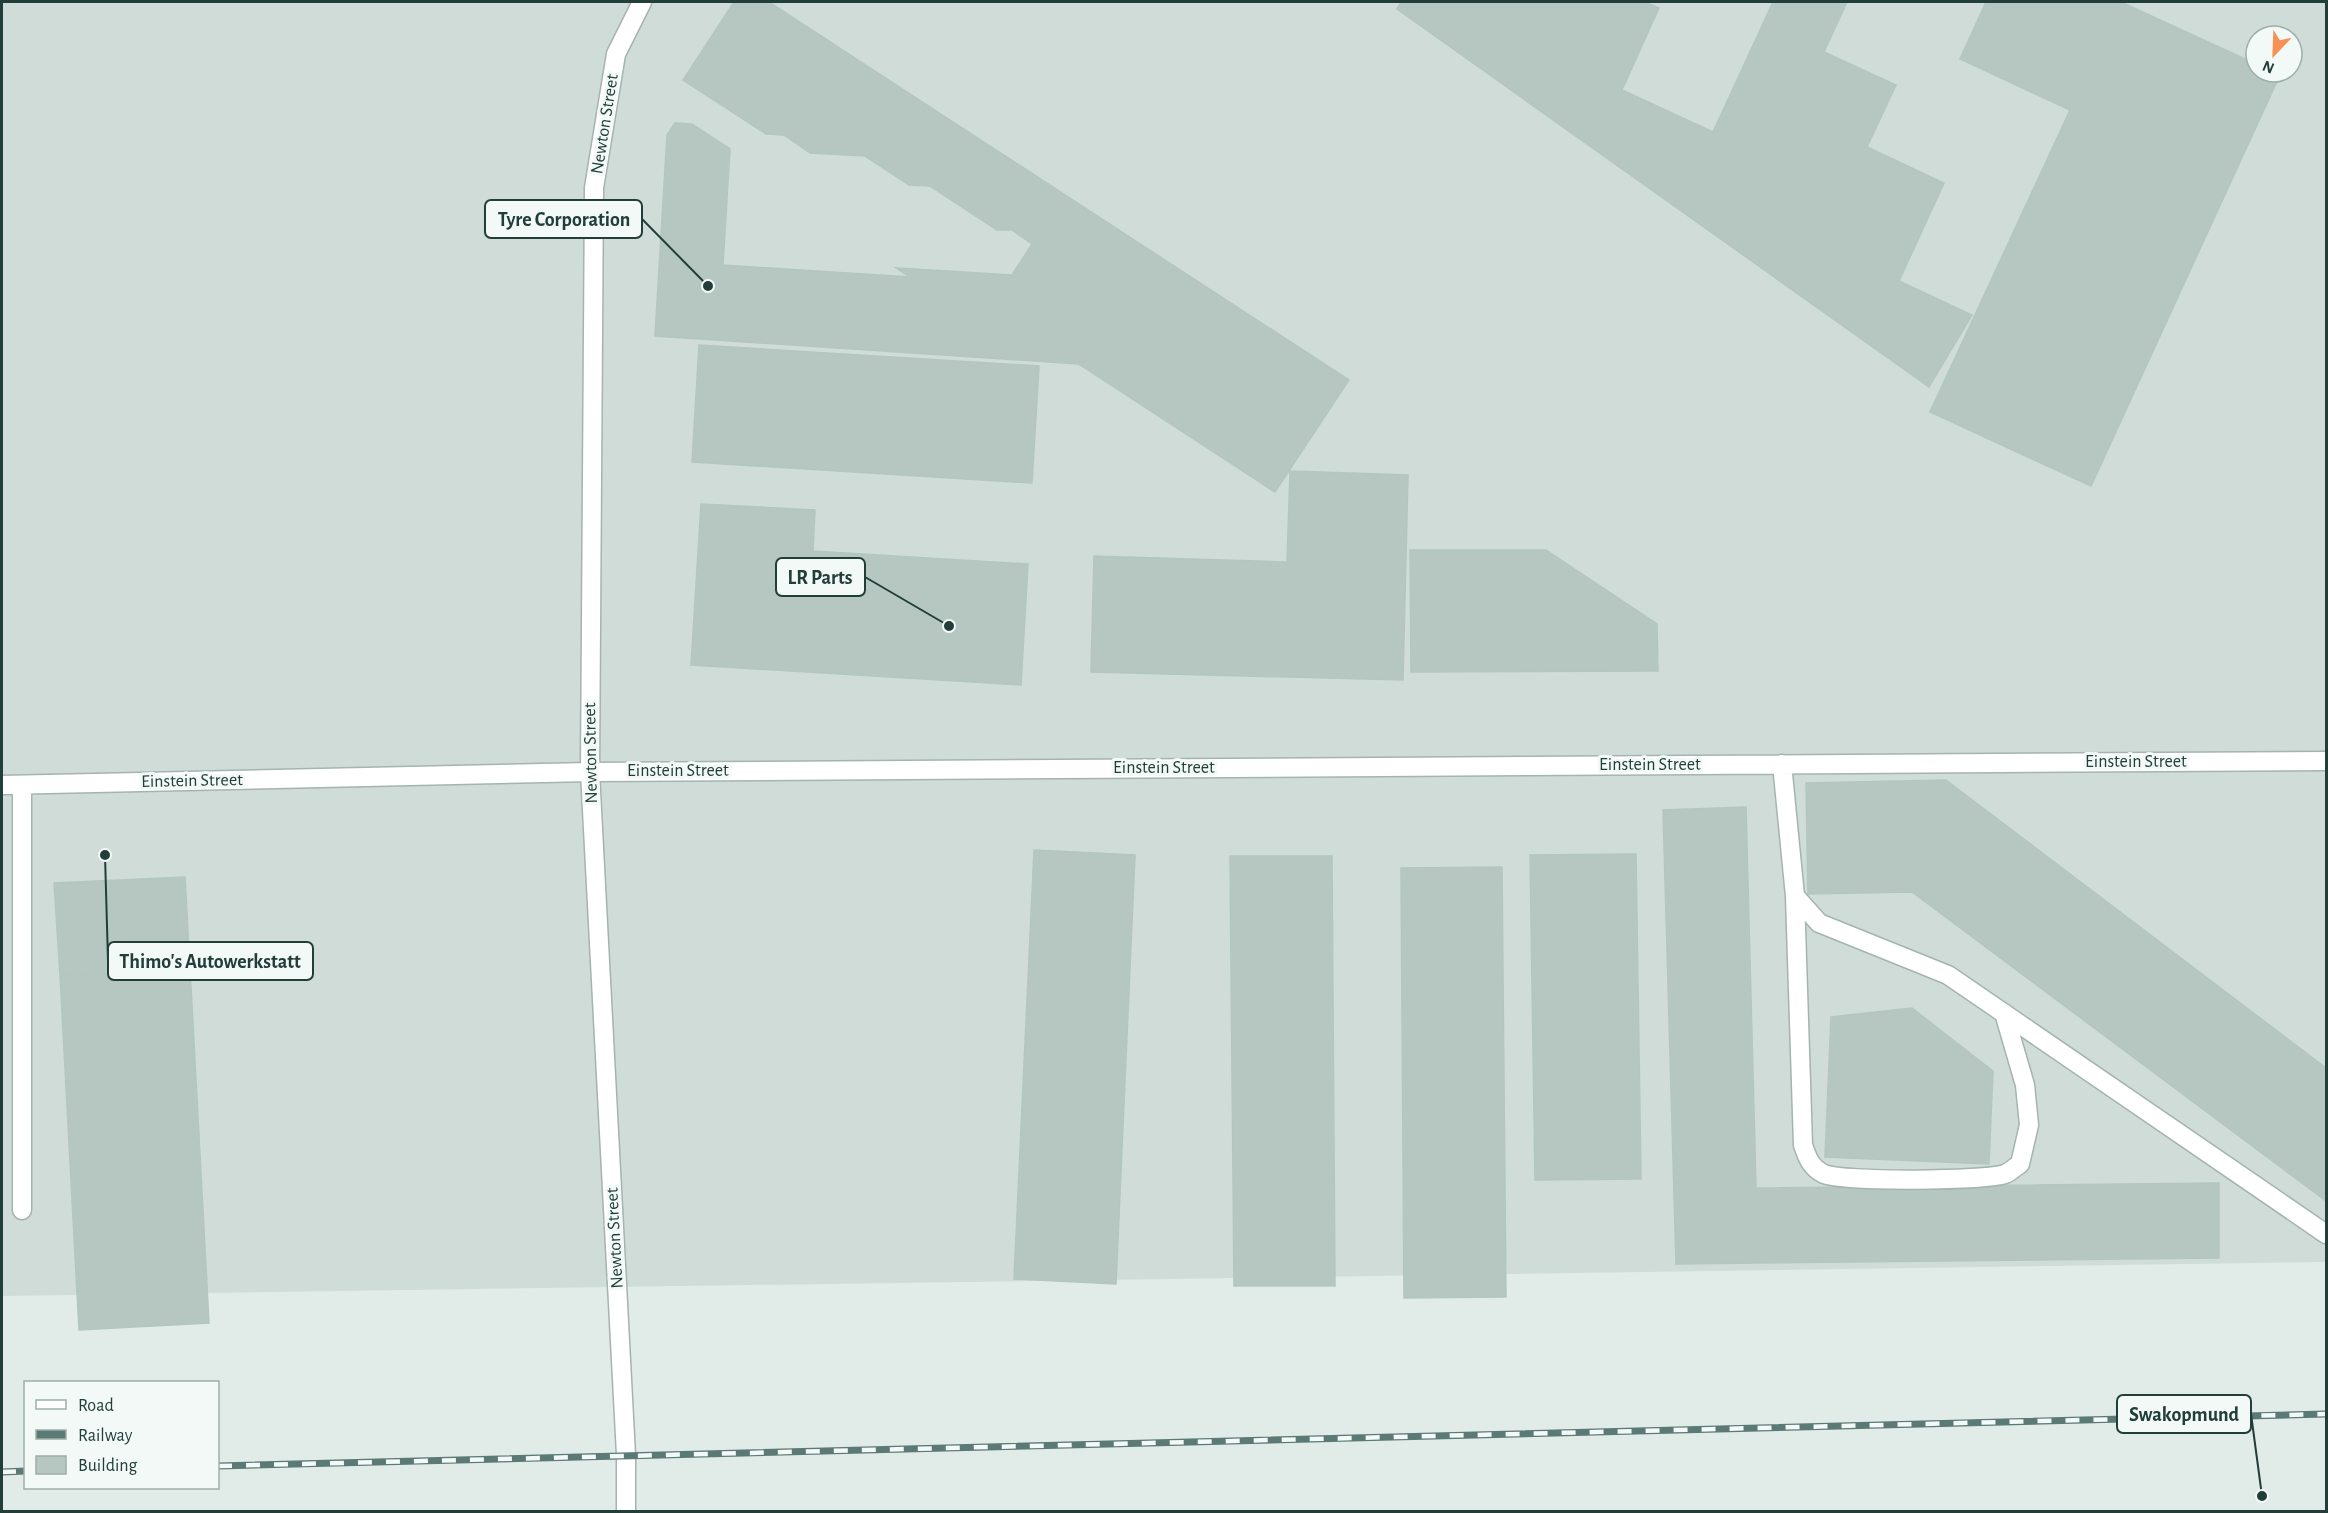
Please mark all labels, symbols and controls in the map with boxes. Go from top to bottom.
north arrow [2244,24,2304,84]
text: N [2260,57,2277,76]
street label: Newton Street [588,72,622,175]
callout: Tyre Corporation [485,200,642,238]
text: Tyre Corporation [498,210,630,230]
callout: LR Parts [776,558,865,596]
text: LR Parts [787,568,853,588]
street label: Newton Street [581,702,601,804]
street label: Einstein Street [2085,753,2187,771]
street label: Einstein Street [1599,756,1701,774]
street label: Einstein Street [1113,759,1215,777]
street label: Einstein Street [627,762,729,780]
street label: Einstein Street [141,771,243,791]
callout: Thimo's Autowerkstatt [108,942,313,980]
text: Thimo's Autowerkstatt [119,952,301,972]
street label: Newton Street [603,1187,627,1289]
legend [24,1381,219,1489]
callout: Swakopmund [2117,1395,2251,1433]
text: Road [78,1397,114,1415]
text: Swakopmund [2129,1405,2240,1425]
text: Railway [78,1427,133,1445]
text: Building [78,1457,138,1475]

